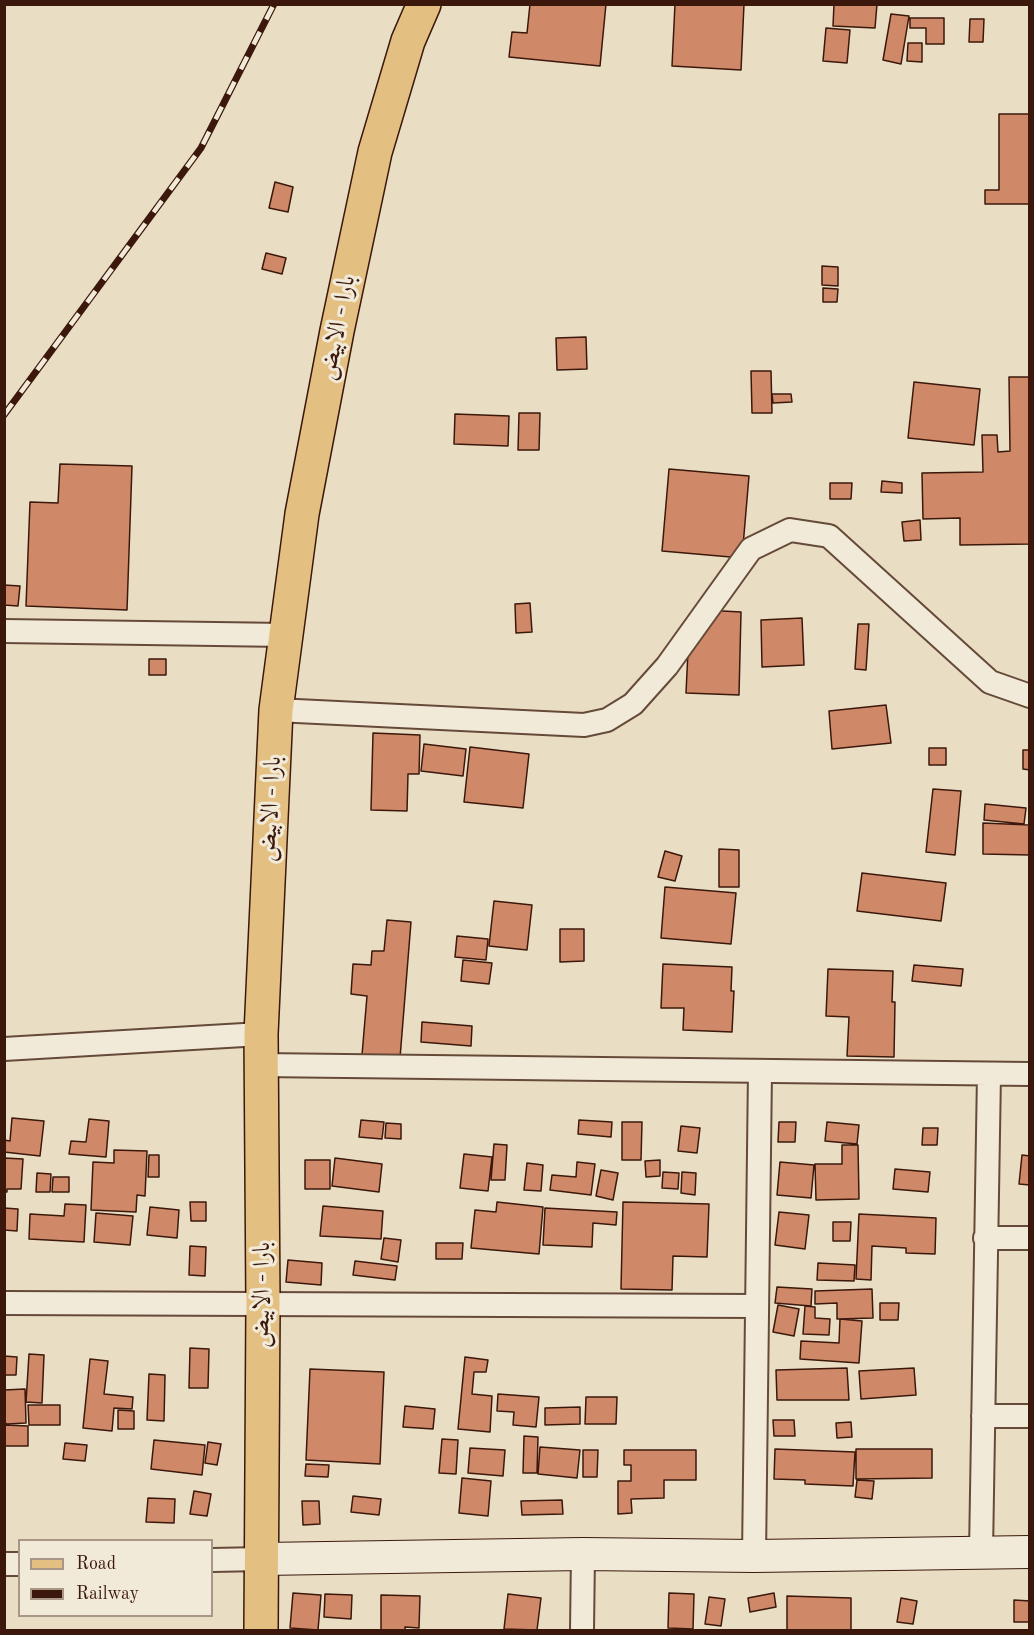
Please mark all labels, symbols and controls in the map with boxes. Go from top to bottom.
street label: بارا - الابيض [314,273,362,383]
street label: بارا - الابيض [254,755,288,863]
street label: بارا - الابيض [249,1242,277,1348]
legend [18,1539,213,1617]
text: Road [76,1555,116,1573]
text: Railway [76,1585,139,1603]

